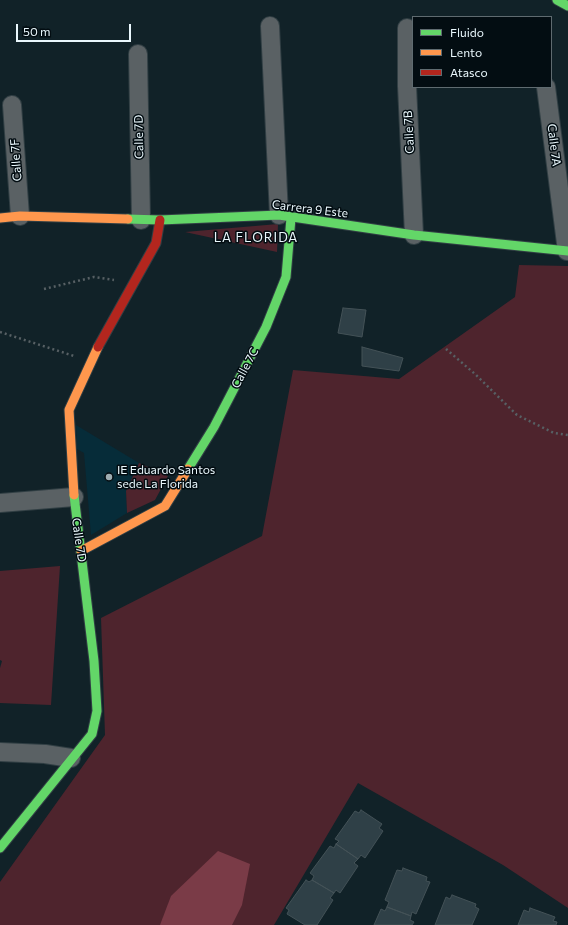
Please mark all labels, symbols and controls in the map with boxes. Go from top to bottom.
scale bar [18,16,133,42]
legend [412,16,552,88]
text: 50 m [23,24,51,38]
text: Fluido [450,25,484,39]
text: Lento [450,45,482,59]
text: Atasco [450,65,488,79]
street label: Calle 7B [401,110,417,154]
street label: Calle 7D [131,115,147,159]
street label: Calle 7A [544,123,564,167]
street label: Calle 7F [7,138,25,182]
street label: Carrera 9 Este [271,197,349,221]
district label: LA FLORIDA [214,230,298,246]
street label: Calle 7C [228,345,262,391]
place label: IE Eduardo Santos sede La Florida [117,463,215,491]
marker: IE Eduardo Santos sede La Florida [104,472,114,482]
street label: Calle 7D [69,517,89,563]

